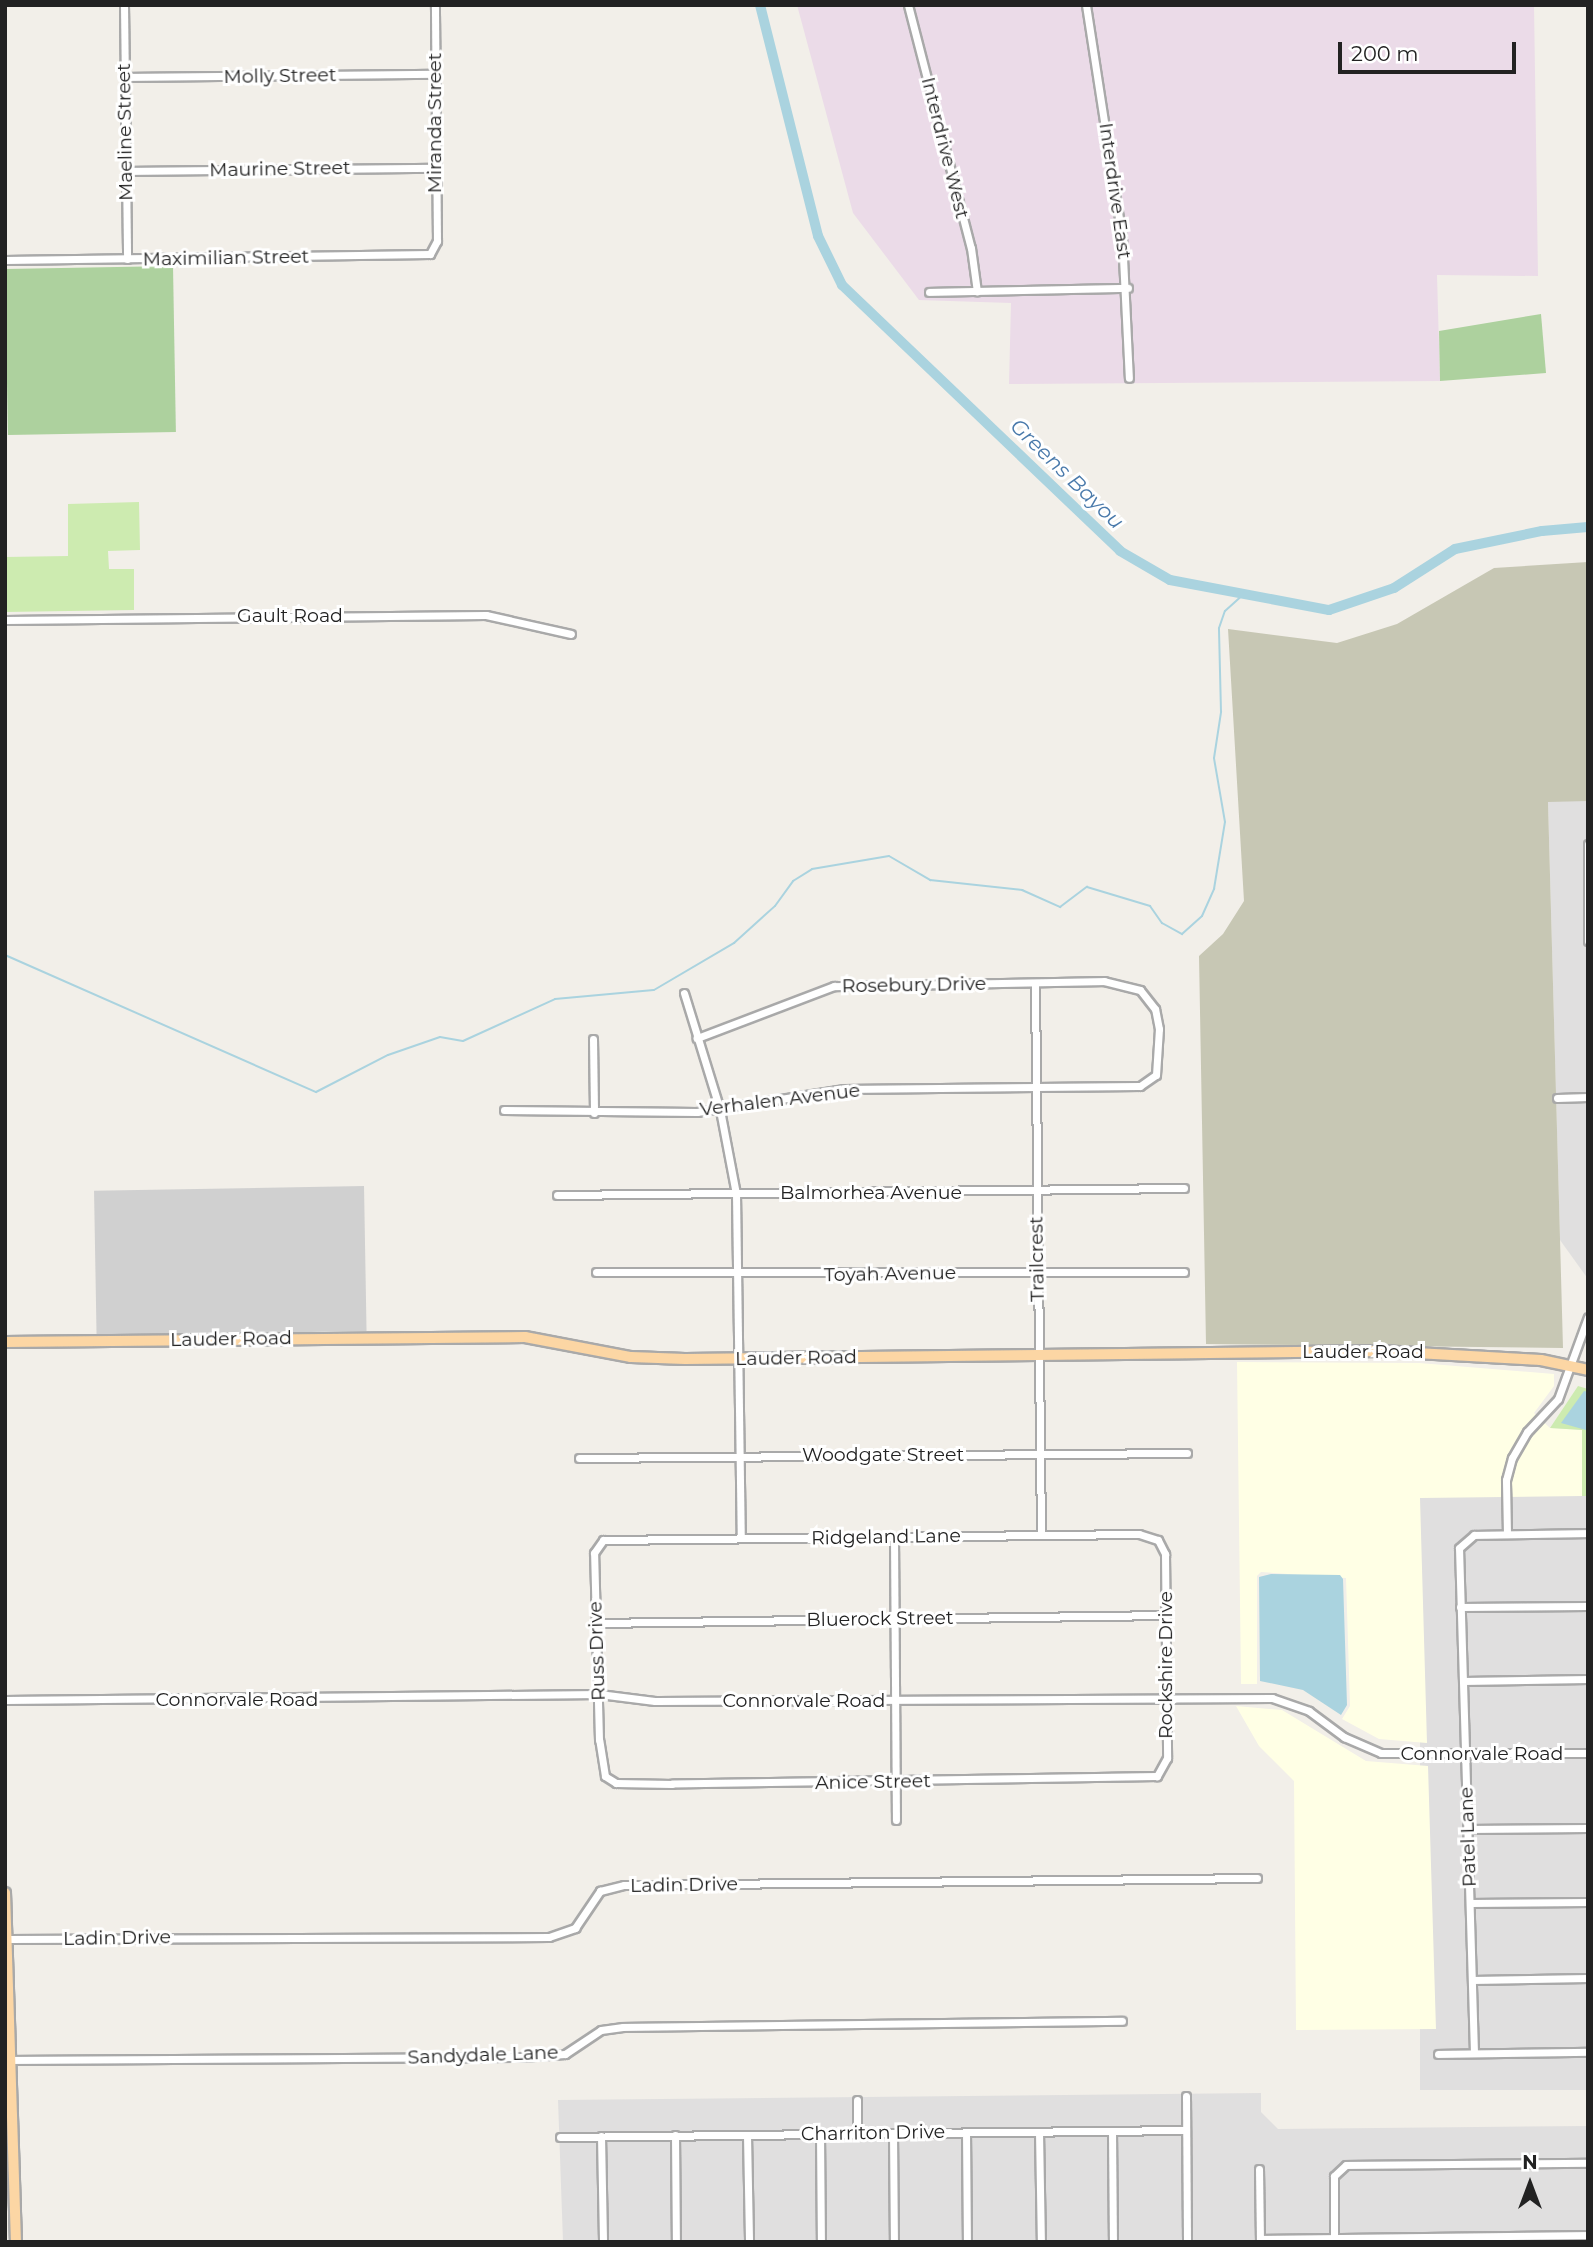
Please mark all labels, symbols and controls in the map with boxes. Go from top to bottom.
scale bar [1341,28,1520,72]
text: 200 m [1351,41,1418,66]
street label: Miranda Street [424,53,446,193]
street label: Maeline Street [112,63,138,201]
street label: Molly Street [223,64,337,88]
street label: Interdrive West [916,75,974,221]
street label: Interdrive East [1094,121,1136,261]
street label: Maurine Street [209,156,351,182]
street label: Maximilian Street [143,245,309,271]
water label: Greens Bayou [1005,414,1129,534]
street label: Gault Road [237,605,343,627]
street label: Rosebury Drive [842,972,986,998]
street label: Verhalen Avenue [699,1079,861,1121]
street label: Balmorhea Avenue [780,1182,962,1204]
street label: Trailcrest [1025,1216,1049,1302]
street label: Toyah Avenue [824,1261,956,1287]
street label: Lauder Road [170,1327,292,1351]
street label: Lauder Road [1302,1341,1424,1363]
street label: Lauder Road [735,1346,857,1370]
street label: Woodgate Street [802,1444,964,1466]
street label: Ridgeland Lane [811,1524,961,1550]
street label: Rockshire Drive [1155,1591,1177,1739]
street label: Russ Drive [584,1601,610,1701]
street label: Bluerock Street [806,1606,954,1632]
street label: Connorvale Road [156,1689,318,1711]
street label: Connorvale Road [723,1690,885,1712]
street label: Connorvale Road [1401,1743,1563,1765]
street label: Anice Street [815,1770,931,1794]
street label: Patel Lane [1455,1787,1481,1887]
street label: Ladin Drive [630,1873,738,1897]
street label: Ladin Drive [63,1926,171,1950]
street label: Sandydale Lane [407,2041,559,2069]
street label: Charriton Drive [801,2120,945,2146]
north arrow [1495,2149,1565,2219]
text: N [1522,2151,1538,2174]

